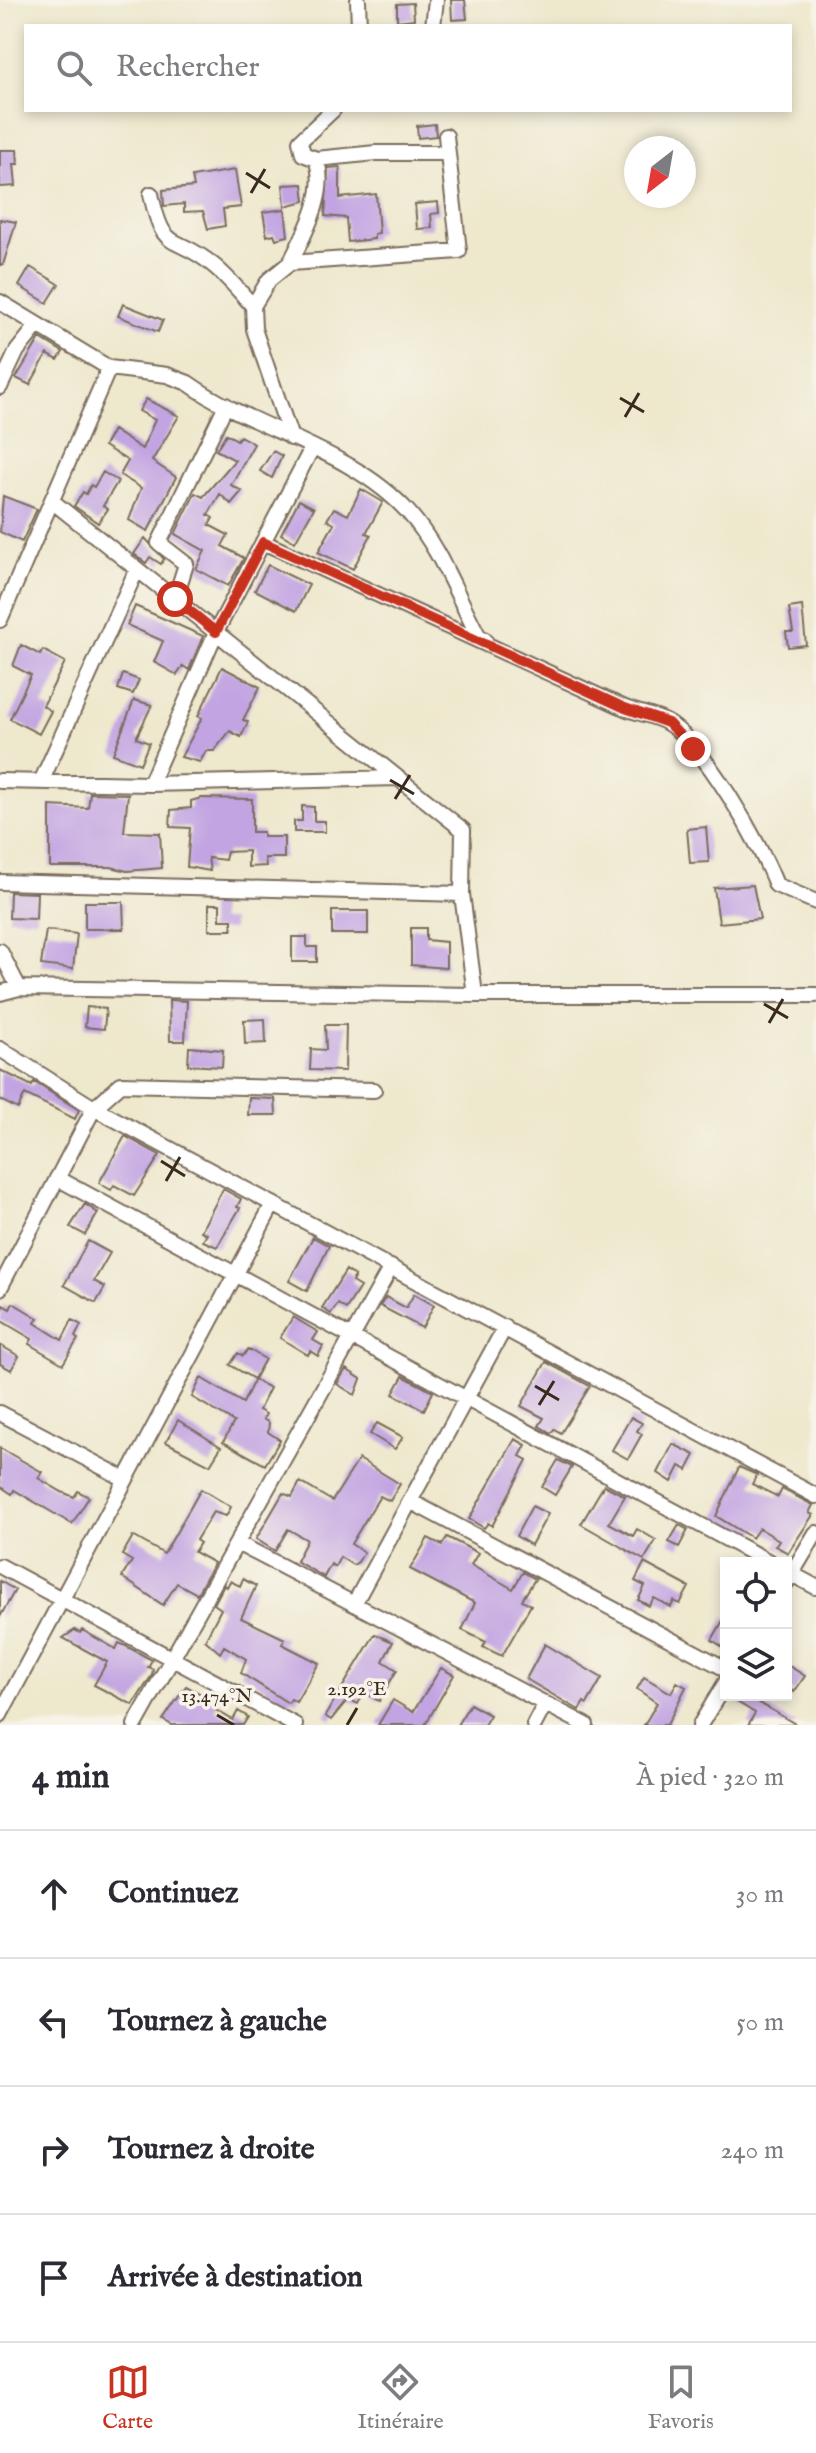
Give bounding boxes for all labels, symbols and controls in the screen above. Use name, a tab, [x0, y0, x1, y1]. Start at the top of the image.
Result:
search box	[24, 24, 792, 112]
icon: search	[52, 46, 96, 90]
text: Rechercher	[116, 49, 260, 87]
north arrow	[624, 136, 696, 208]
route start	[157, 581, 193, 617]
route end	[675, 731, 711, 767]
map controls	[720, 1557, 792, 1701]
button: locate	[720, 1557, 792, 1629]
button: layers	[720, 1629, 792, 1701]
text: 2.192°E	[327, 1677, 387, 1702]
text: 13.474°N	[181, 1684, 253, 1709]
text: 4 min	[32, 1756, 110, 1799]
text: À pied · 320 m	[637, 1761, 784, 1794]
icon: ahead	[32, 1872, 76, 1916]
text: Continuez	[108, 1875, 239, 1913]
text: 30 m	[736, 1878, 784, 1911]
icon: left	[32, 2000, 76, 2044]
text: Tournez à gauche	[108, 2003, 327, 2041]
text: 50 m	[736, 2006, 784, 2039]
icon: right	[32, 2128, 76, 2172]
text: Tournez à droite	[108, 2131, 315, 2169]
text: 240 m	[721, 2134, 784, 2167]
icon: arrive	[32, 2256, 76, 2300]
text: Arrivée à destination	[108, 2259, 363, 2297]
tab: Carte	[102, 2360, 153, 2436]
tab: Itinéraire	[357, 2360, 444, 2436]
tab: Favoris	[648, 2360, 714, 2436]

